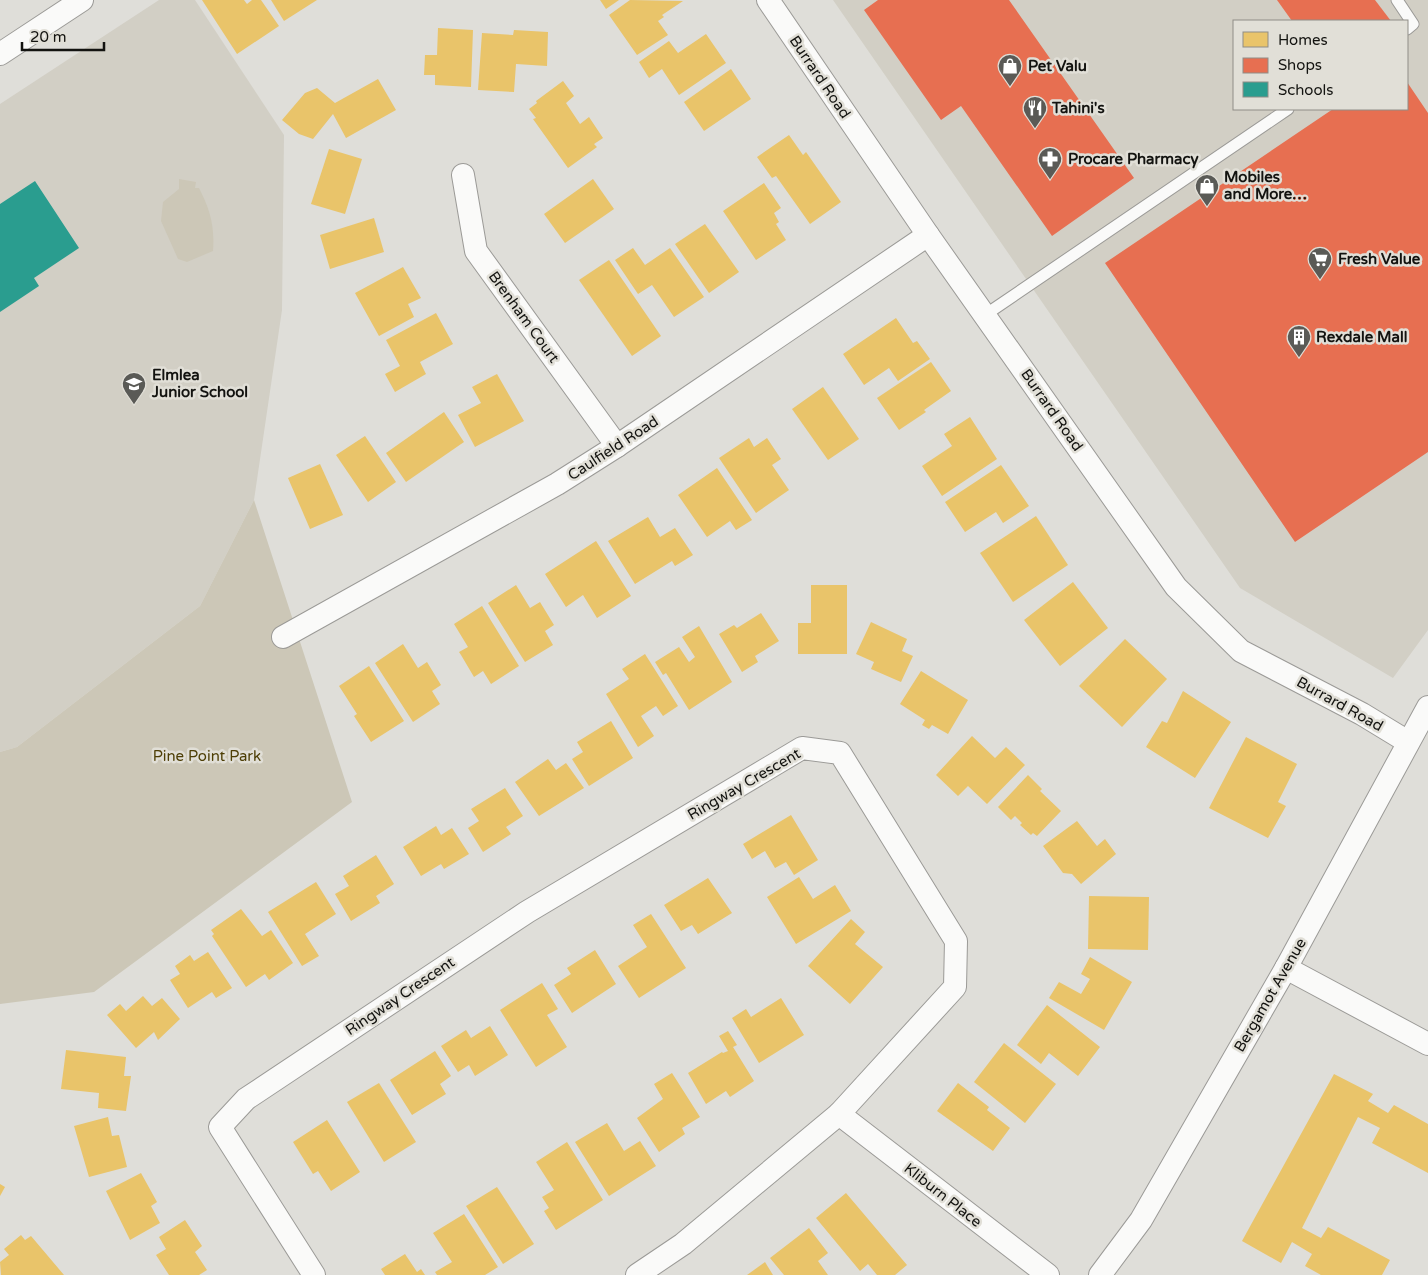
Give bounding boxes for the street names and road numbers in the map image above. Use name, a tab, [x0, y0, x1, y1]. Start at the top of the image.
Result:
street label: Burrard Road	[786, 32, 854, 122]
street label: Brenham Court	[485, 268, 563, 366]
street label: Burrard Road	[1017, 366, 1087, 454]
street label: Caulfield Road	[564, 412, 662, 484]
street label: Burrard Road	[1294, 673, 1386, 735]
street label: Ringway Crescent	[684, 744, 804, 824]
street label: Bergamot Avenue	[1230, 935, 1310, 1055]
street label: Ringway Crescent	[342, 953, 458, 1039]
street label: Kliburn Place	[901, 1159, 985, 1231]

